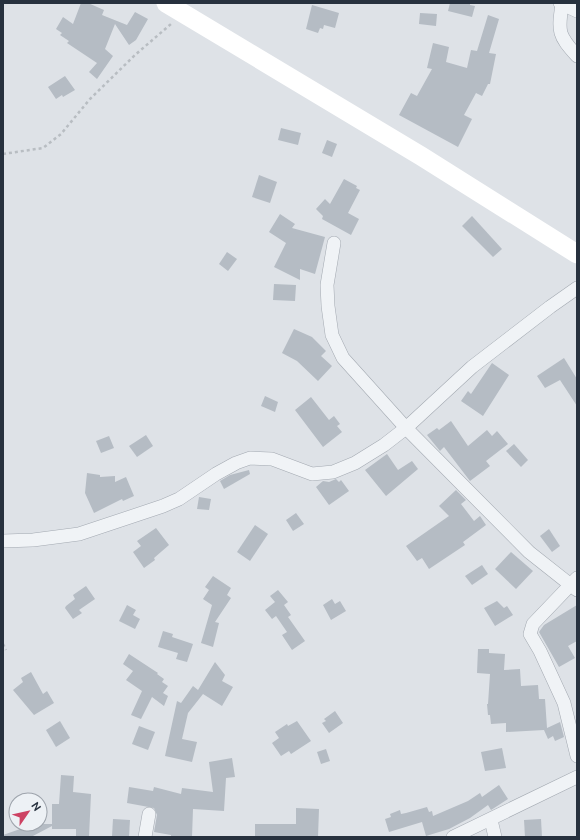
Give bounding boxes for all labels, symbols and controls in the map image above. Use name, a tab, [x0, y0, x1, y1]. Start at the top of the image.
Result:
north arrow	[8, 792, 48, 832]
text: N	[29, 800, 44, 813]

